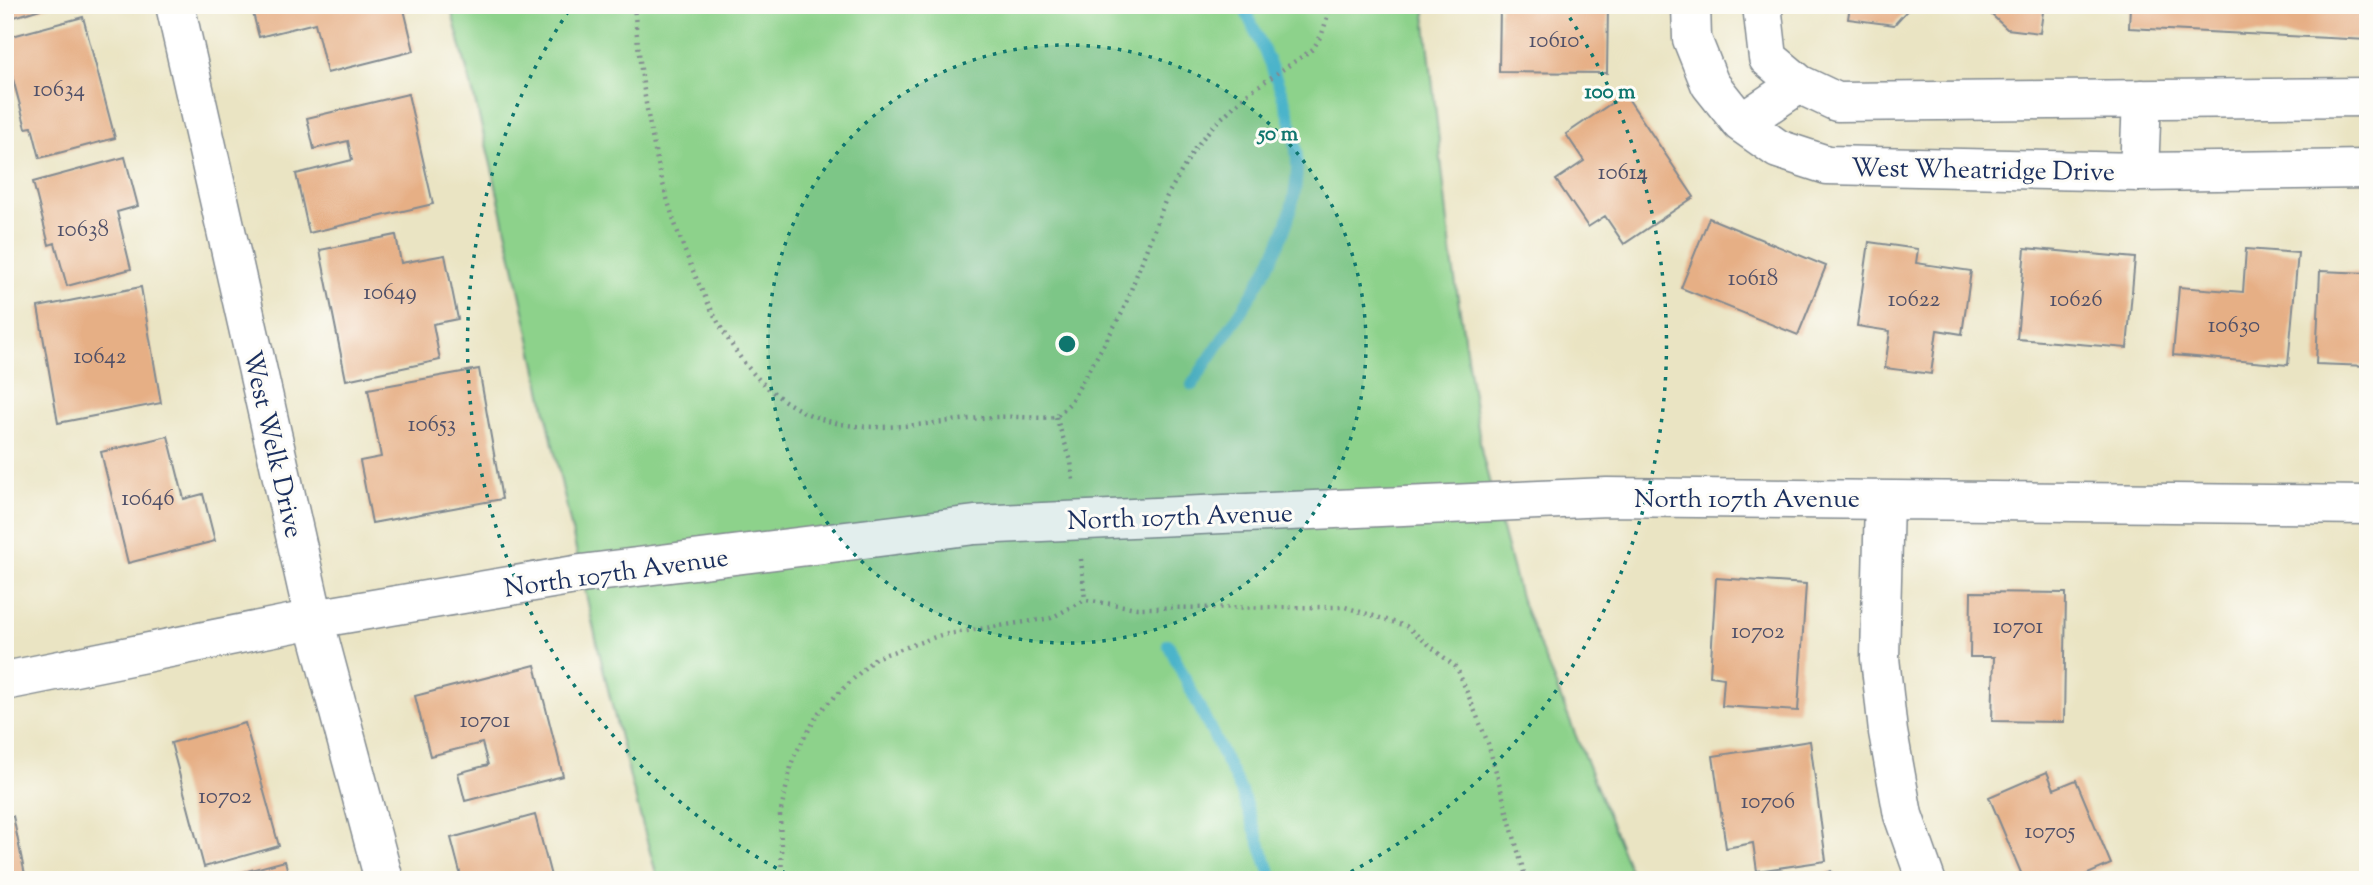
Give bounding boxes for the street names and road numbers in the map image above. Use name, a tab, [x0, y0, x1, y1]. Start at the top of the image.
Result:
street label: West Wheatridge Drive	[1851, 151, 2115, 192]
street label: West Welk Drive	[232, 347, 311, 542]
street label: North 107th Avenue	[1634, 482, 1860, 519]
street label: North 107th Avenue	[1067, 496, 1294, 541]
street label: North 107th Avenue	[502, 540, 731, 609]

